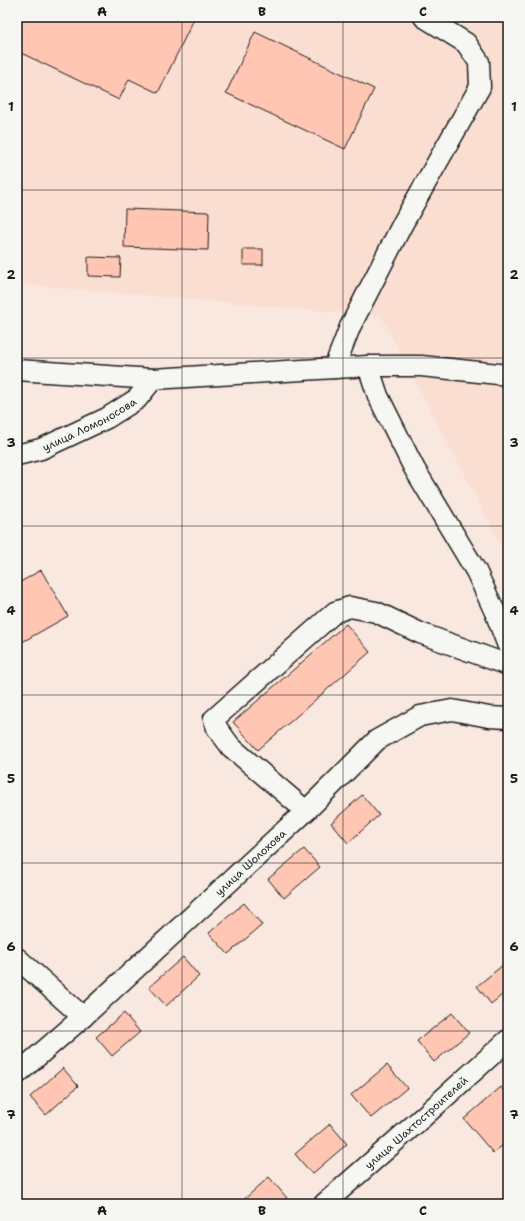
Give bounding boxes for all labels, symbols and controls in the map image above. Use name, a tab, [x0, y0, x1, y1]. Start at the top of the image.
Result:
text: A	[97, 3, 107, 20]
text: B	[258, 3, 266, 20]
text: C	[419, 3, 427, 20]
text: 1	[8, 98, 14, 115]
text: 1	[511, 98, 517, 115]
text: 2	[6, 266, 16, 283]
text: 2	[509, 266, 519, 283]
street label: улица Ломоносова	[40, 394, 139, 455]
text: 3	[6, 434, 16, 451]
text: 3	[509, 434, 519, 451]
text: 4	[6, 602, 16, 619]
text: 4	[509, 602, 519, 619]
text: 5	[7, 770, 15, 787]
text: 5	[510, 770, 518, 787]
street label: улица Шолохова	[212, 826, 290, 899]
text: 6	[6, 938, 16, 955]
text: 6	[509, 938, 519, 955]
street label: улица Шахтостроителей	[362, 1073, 471, 1173]
text: 7	[6, 1106, 16, 1123]
text: 7	[509, 1106, 519, 1123]
text: A	[97, 1202, 107, 1219]
text: B	[258, 1202, 266, 1219]
text: C	[419, 1202, 427, 1219]

